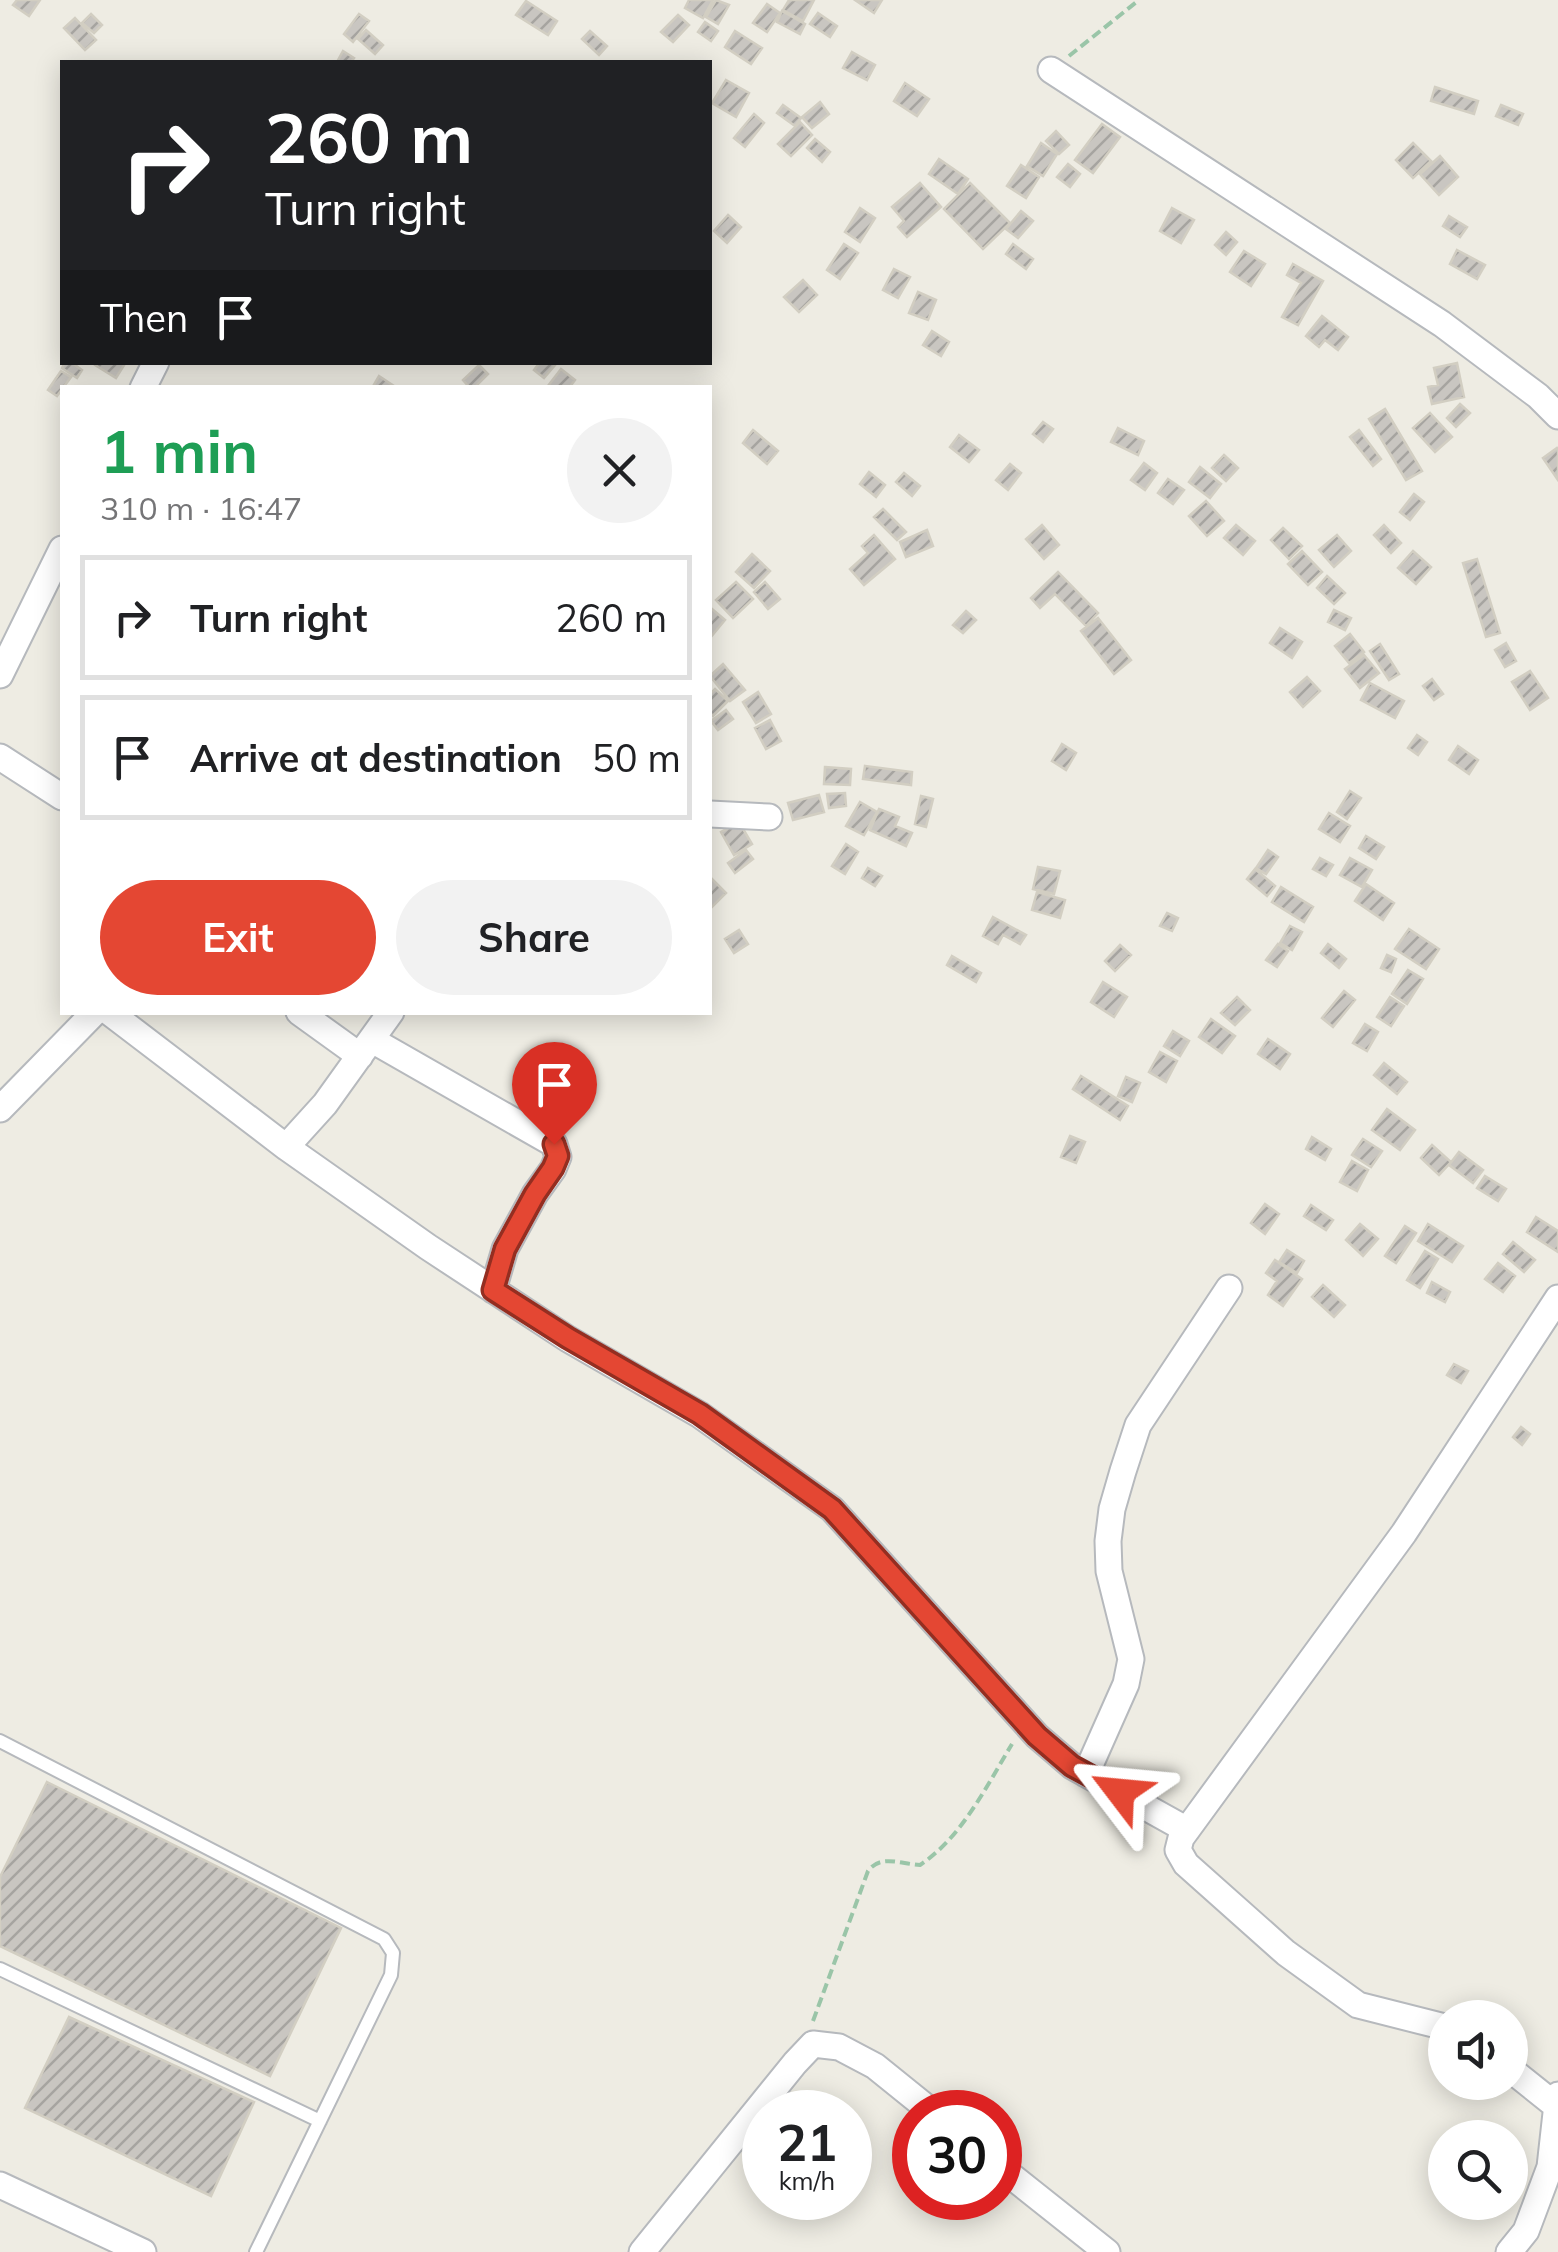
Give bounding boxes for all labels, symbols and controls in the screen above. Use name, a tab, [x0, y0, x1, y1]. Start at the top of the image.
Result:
text: 260 m	[265, 93, 473, 181]
icon: right	[100, 100, 230, 230]
text: Turn right	[265, 180, 466, 236]
icon: arrive	[208, 290, 263, 345]
text: Then	[100, 294, 188, 342]
text: 1 min	[100, 413, 258, 488]
button: close	[567, 418, 672, 523]
text: 310 m · 16:47	[100, 488, 302, 528]
icon: right	[105, 590, 160, 645]
text: Turn right	[190, 594, 367, 642]
text: 260 m	[555, 594, 667, 642]
icon: arrive	[105, 730, 160, 785]
text: Arrive at destination	[190, 734, 562, 782]
text: 50 m	[592, 734, 681, 782]
button: Exit	[100, 880, 376, 995]
button: Share	[396, 880, 672, 995]
pin	[512, 1042, 597, 1145]
icon: arrive	[527, 1057, 582, 1112]
position arrow	[1068, 1740, 1172, 1844]
map controls	[1428, 2000, 1528, 2220]
button: sound	[1428, 2000, 1528, 2100]
speed limit sign: 30	[892, 2090, 1022, 2220]
text: 21	[777, 2111, 837, 2174]
button: search	[1428, 2120, 1528, 2220]
text: km/h	[779, 2165, 835, 2196]

